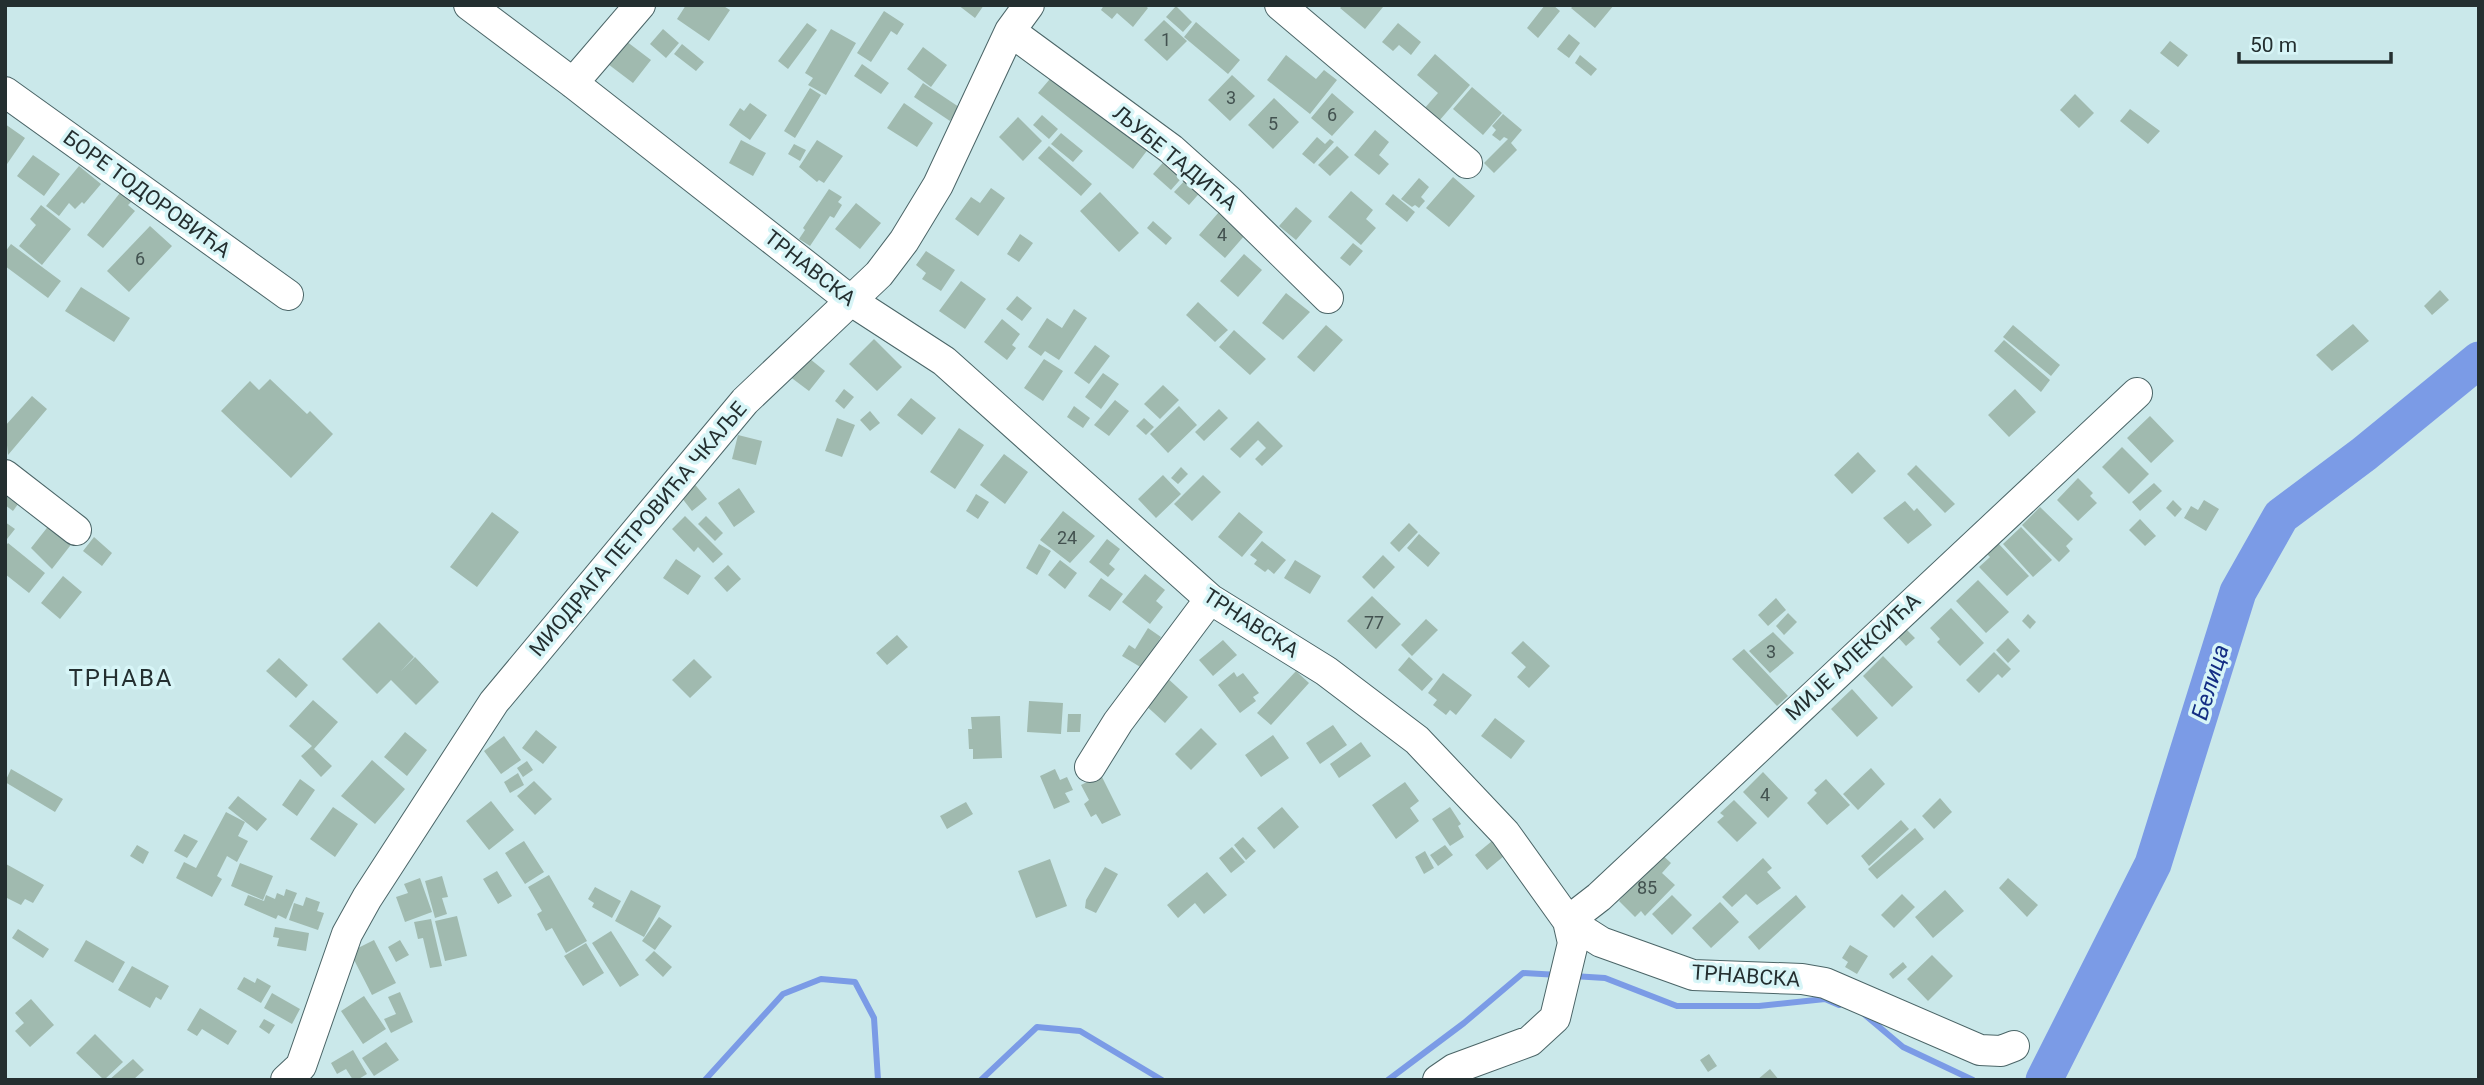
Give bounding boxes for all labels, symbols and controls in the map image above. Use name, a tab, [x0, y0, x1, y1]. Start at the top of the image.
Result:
scale bar	[2239, 21, 2391, 65]
house number: 1	[1161, 29, 1171, 50]
text: 50 m	[2250, 33, 2297, 57]
house number: 3	[1226, 87, 1236, 108]
street label: ЉУБЕ ТАДИЋА	[1108, 101, 1242, 215]
house number: 6	[1327, 104, 1337, 125]
house number: 5	[1268, 113, 1278, 134]
street label: БОРЕ ТОДОРОВИЋА	[59, 125, 235, 263]
house number: 4	[1217, 224, 1227, 245]
street label: ТРНАВСКА	[760, 225, 860, 311]
house number: 6	[135, 248, 145, 269]
street label: МИОДРАГА ПЕТРОВИЋА ЧКАЉЕ	[524, 397, 752, 661]
house number: 24	[1057, 527, 1077, 548]
street label: ТРНАВСКА	[1199, 583, 1303, 663]
street label: МИЈЕ АЛЕКСИЋА	[1781, 588, 1925, 725]
house number: 77	[1364, 612, 1384, 633]
house number: 3	[1766, 641, 1776, 662]
water label: Белица	[2186, 641, 2235, 723]
district label: ТРНАВА	[68, 664, 174, 692]
house number: 4	[1760, 784, 1770, 805]
house number: 85	[1637, 877, 1657, 898]
street label: ТРНАВСКА	[1691, 960, 1801, 992]

